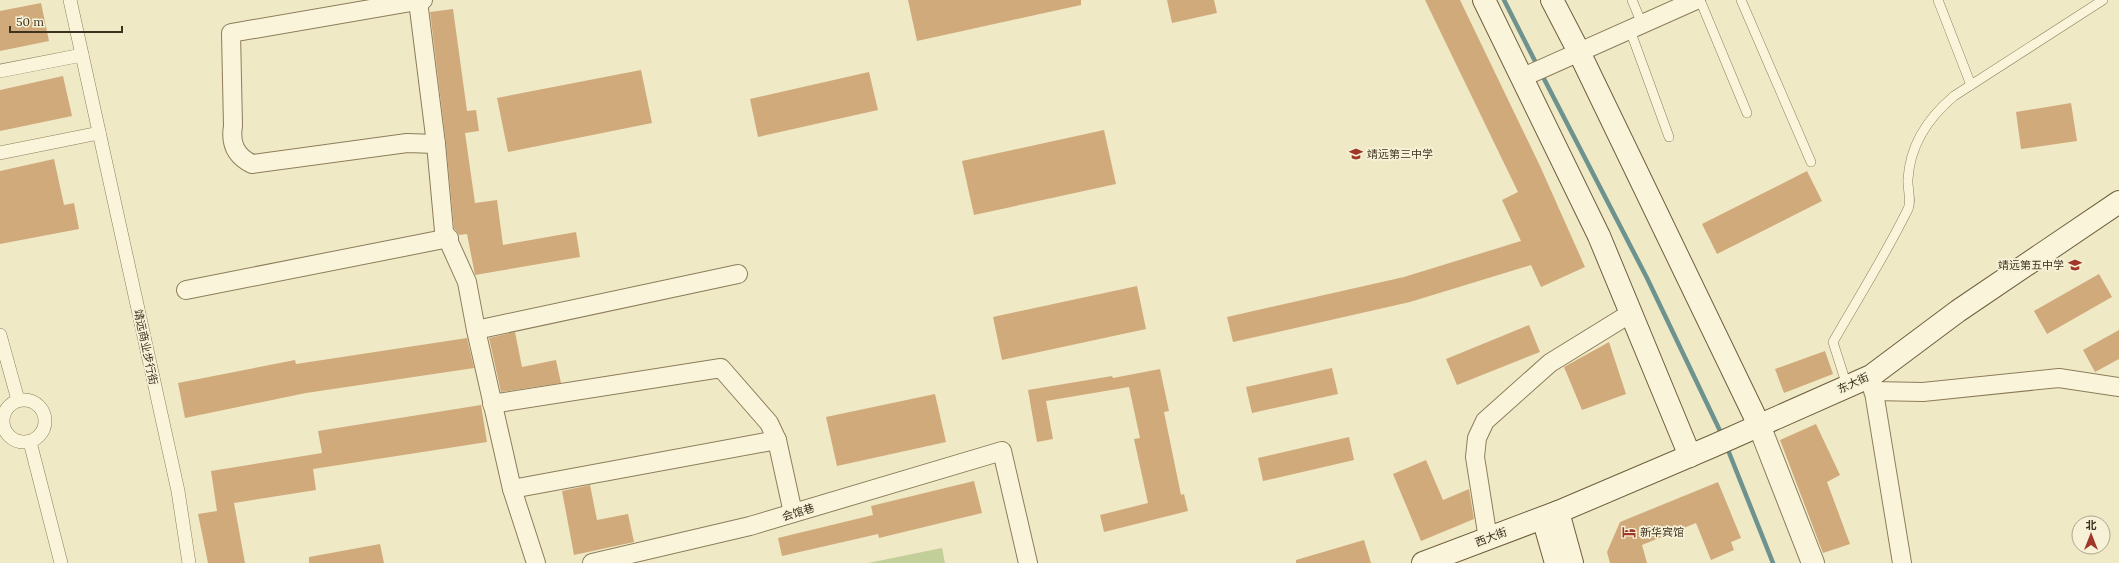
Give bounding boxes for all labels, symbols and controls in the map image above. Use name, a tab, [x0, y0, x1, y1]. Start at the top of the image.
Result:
scale bar	[10, 8, 122, 34]
text: 50 m	[16, 14, 44, 29]
school or university icon: 靖远第三中学	[1348, 146, 1364, 162]
place label: 靖远第三中学	[1367, 147, 1433, 161]
school or university icon: 靖远第五中学	[2067, 257, 2083, 273]
place label: 靖远第五中学	[1998, 258, 2064, 272]
street label: 靖远商业步行街	[131, 308, 161, 386]
street label: 东大街	[1835, 370, 1871, 396]
street label: 会馆巷	[780, 500, 816, 524]
north arrow	[2071, 515, 2111, 555]
text: 北	[2086, 518, 2097, 532]
hotel icon: 新华宾馆	[1621, 524, 1637, 540]
street label: 西大街	[1473, 525, 1509, 549]
place label: 新华宾馆	[1640, 525, 1684, 539]

